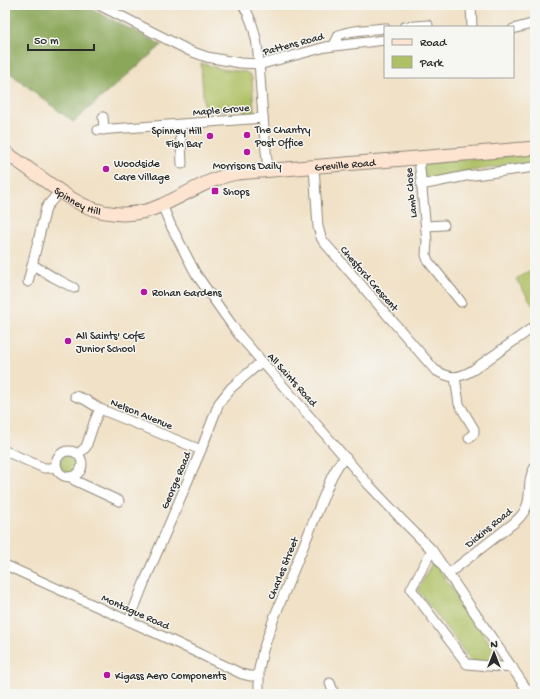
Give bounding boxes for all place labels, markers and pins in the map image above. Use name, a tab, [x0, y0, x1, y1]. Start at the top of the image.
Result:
place label: The Chantry Post Office	[254, 125, 311, 150]
place label: Spinney Hill Fish Bar	[151, 126, 203, 151]
marker: The Chantry Post Office	[242, 130, 252, 140]
marker: Spinney Hill Fish Bar	[205, 131, 215, 141]
marker: Morrisons Daily	[242, 147, 252, 157]
place label: Woodside Care Village	[114, 159, 170, 184]
place label: Morrisons Daily	[213, 161, 282, 173]
marker: Woodside Care Village	[101, 164, 111, 174]
marker: Shops	[210, 186, 220, 196]
place label: Shops	[223, 187, 250, 199]
marker: Rohan Gardens	[139, 287, 149, 297]
place label: Rohan Gardens	[152, 288, 223, 300]
place label: All Saints' CofE Junior School	[76, 330, 146, 356]
marker: All Saints' CofE Junior School	[63, 336, 73, 346]
marker: Kigass Aero Components	[102, 670, 112, 680]
place label: Kigass Aero Components	[115, 671, 227, 683]

